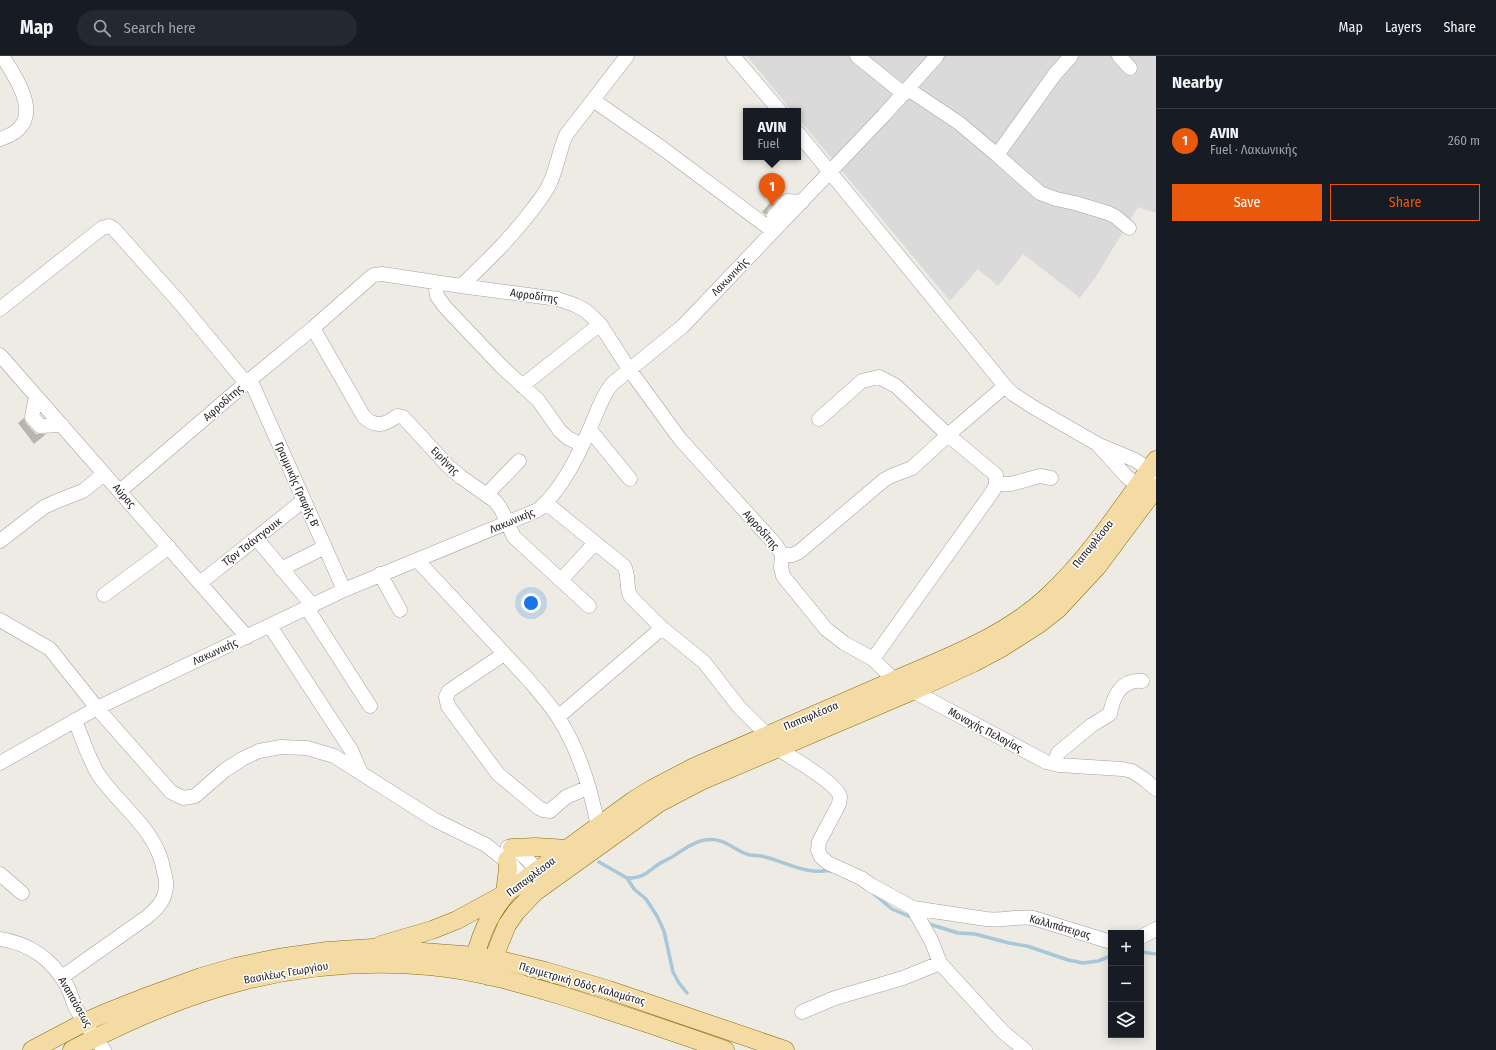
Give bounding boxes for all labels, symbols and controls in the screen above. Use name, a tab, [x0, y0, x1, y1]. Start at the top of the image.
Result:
search box	[77, 10, 357, 46]
text: Map	[20, 16, 53, 39]
icon: search	[91, 17, 113, 39]
text: Search here	[123, 19, 196, 37]
text: Map	[1339, 19, 1363, 36]
text: Layers	[1385, 19, 1421, 36]
text: Share	[1443, 19, 1476, 36]
text: Nearby	[1172, 72, 1223, 93]
popup	[743, 108, 801, 160]
text: AVIN	[758, 118, 786, 136]
text: AVIN	[1210, 124, 1239, 142]
text: 1	[1182, 133, 1188, 148]
text: 260 m	[1448, 133, 1480, 148]
text: Fuel	[758, 136, 779, 151]
text: Fuel · Λακωνικής	[1210, 142, 1297, 157]
pin: 1	[759, 173, 785, 206]
button: Save	[1172, 184, 1322, 221]
button: Share	[1330, 184, 1480, 221]
street label: Λακωνικής	[709, 255, 751, 299]
street label: Αφροδίτης	[509, 286, 559, 306]
street label: Αφροδίτης	[201, 382, 246, 424]
street label: Γραμμικής Γραφής Β΄	[272, 440, 322, 530]
street label: Ειρήνης	[428, 444, 462, 478]
street label: Αύρας	[110, 481, 138, 511]
street label: Λακωνικής	[487, 506, 537, 536]
street label: Αφροδίτης	[740, 508, 782, 553]
street label: Τζον Τσάντγουικ	[220, 514, 285, 569]
street label: Παπαφλέσσα	[1070, 517, 1116, 571]
your location	[521, 593, 541, 613]
street label: Λακωνικής	[191, 636, 240, 668]
street label: Παπαφλέσσα	[782, 699, 840, 733]
street label: Μοναχής Πελαγίας	[946, 705, 1025, 755]
street label: Παπαφλέσσα	[504, 854, 558, 900]
street label: Καλλιπάτειρας	[1028, 912, 1093, 942]
map controls	[1108, 930, 1144, 1038]
button: +	[1108, 930, 1144, 966]
street label: Βασιλέως Γεωργίου	[243, 959, 329, 987]
street label: Περιμετρική Οδός Καλαμάτας	[517, 960, 647, 1008]
button: −	[1108, 966, 1144, 1002]
street label: Αναπαύσεως	[55, 974, 95, 1030]
button: layers	[1108, 1002, 1144, 1038]

